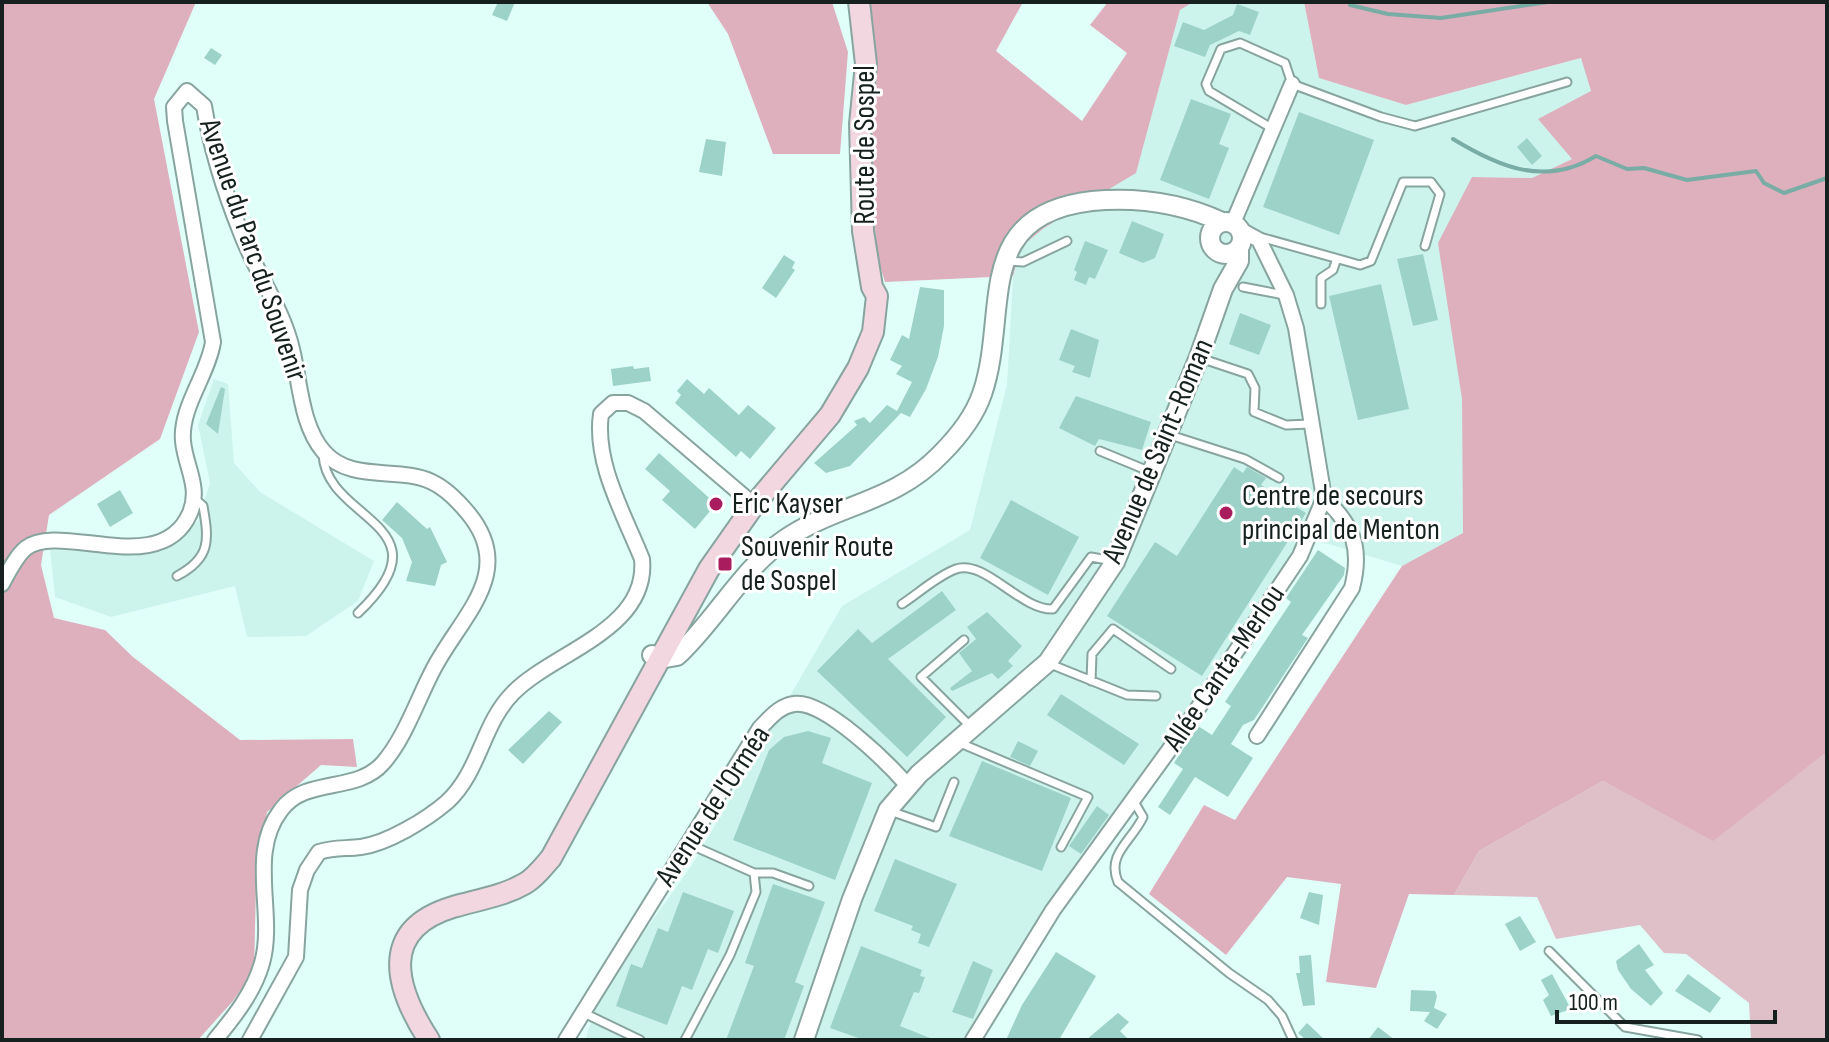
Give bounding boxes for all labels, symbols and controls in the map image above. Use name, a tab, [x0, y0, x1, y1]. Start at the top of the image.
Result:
street label: Route de Sospel	[847, 65, 883, 225]
street label: Avenue du Parc du Souvenir	[191, 113, 315, 386]
street label: Avenue de Saint-Roman	[1094, 333, 1222, 570]
place label: Centre de secours principal de Menton	[1242, 478, 1440, 548]
place label: Eric Kayser	[732, 486, 843, 522]
marker: Eric Kayser	[707, 495, 725, 513]
marker: Centre de secours principal de Menton	[1217, 504, 1235, 522]
place label: Souvenir Route de Sospel	[741, 529, 894, 599]
marker: Souvenir Route de Sospel	[716, 555, 734, 573]
street label: Allée Canta-Merlou	[1155, 578, 1293, 759]
street label: Avenue de l'Orméa	[647, 719, 778, 894]
scale bar	[1557, 974, 1775, 1024]
text: 100 m	[1569, 988, 1618, 1017]

